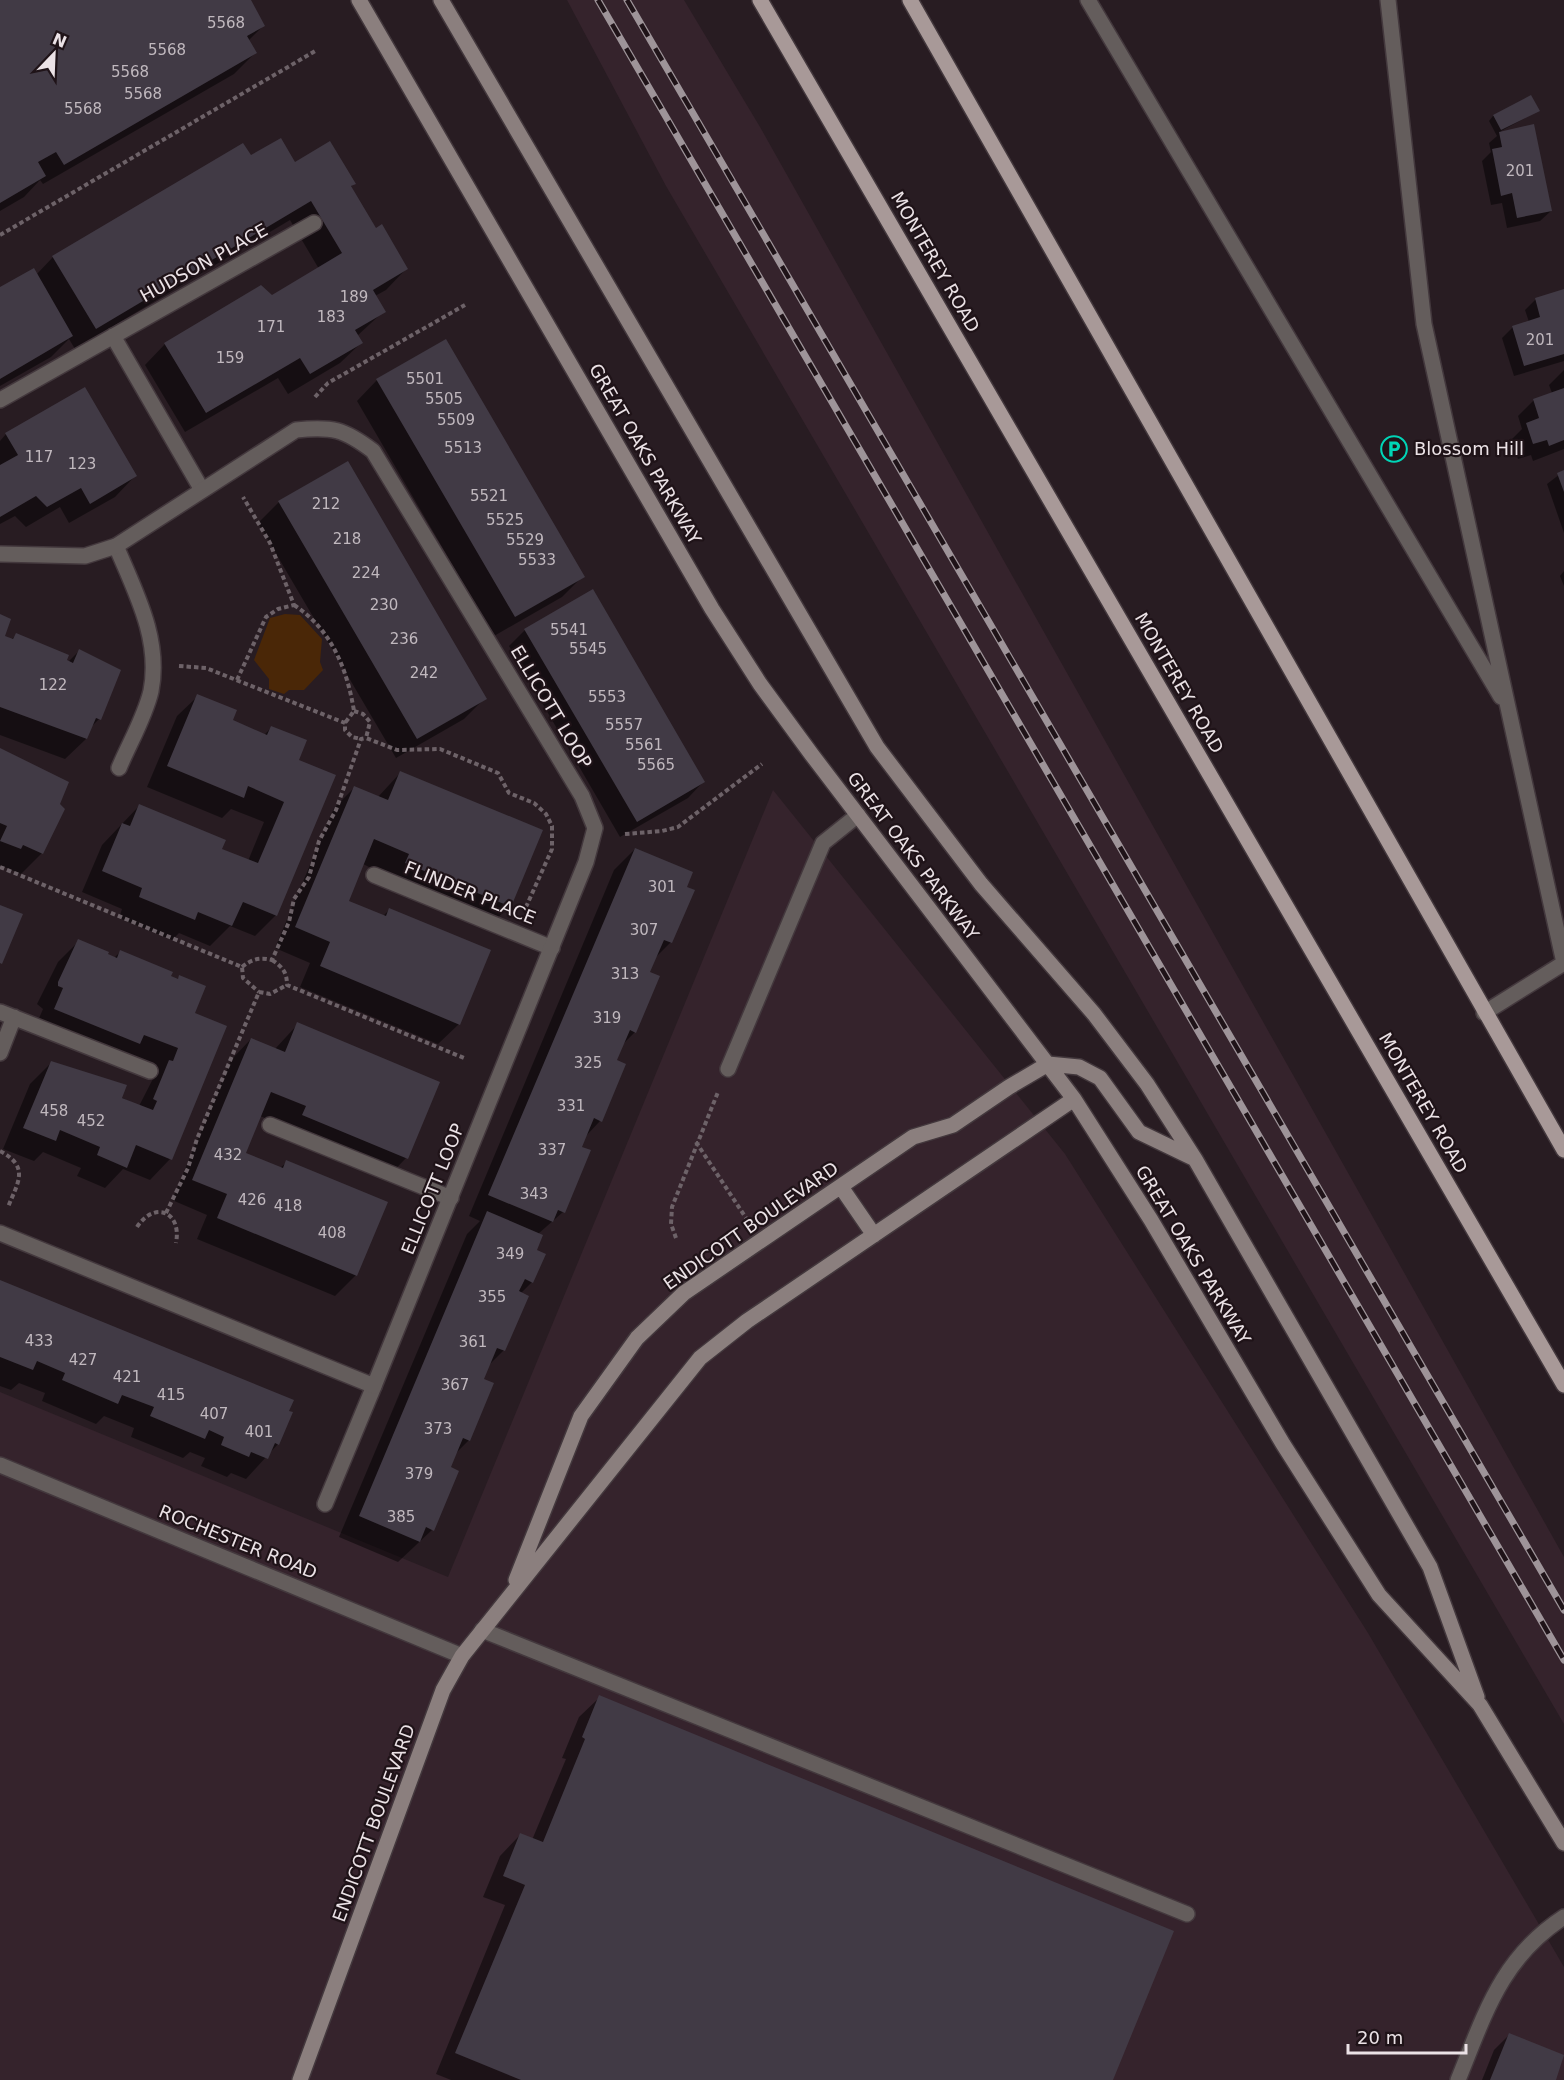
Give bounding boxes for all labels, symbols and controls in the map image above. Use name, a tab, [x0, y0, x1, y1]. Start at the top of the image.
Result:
house number: 5568	[207, 14, 245, 32]
north arrow	[24, 24, 84, 84]
text: N	[50, 29, 70, 52]
house number: 5568	[148, 41, 186, 59]
house number: 5568	[111, 63, 149, 81]
house number: 5568	[124, 85, 162, 103]
house number: 5568	[64, 100, 102, 118]
house number: 201	[1506, 162, 1534, 180]
street label: MONTEREY ROAD	[887, 188, 984, 336]
street label: HUDSON PLACE	[136, 219, 271, 306]
house number: 189	[340, 288, 368, 306]
house number: 183	[317, 308, 345, 326]
house number: 171	[257, 318, 285, 336]
house number: 201	[1526, 331, 1554, 349]
house number: 159	[216, 349, 244, 367]
street label: GREAT OAKS PARKWAY	[585, 360, 706, 549]
house number: 5501	[406, 370, 444, 388]
house number: 5505	[425, 390, 463, 408]
house number: 5509	[437, 411, 475, 429]
parking icon: Blossom Hill	[1379, 434, 1409, 464]
place label: Blossom Hill	[1414, 438, 1524, 459]
house number: 5513	[444, 439, 482, 457]
house number: 117	[25, 448, 53, 466]
house number: 123	[68, 455, 96, 473]
house number: 5521	[470, 487, 508, 505]
house number: 212	[312, 495, 340, 513]
house number: 5525	[486, 511, 524, 529]
house number: 218	[333, 530, 361, 548]
house number: 5529	[506, 531, 544, 549]
house number: 5533	[518, 551, 556, 569]
house number: 224	[352, 564, 380, 582]
house number: 230	[370, 596, 398, 614]
street label: MONTEREY ROAD	[1131, 609, 1228, 757]
house number: 5541	[550, 621, 588, 639]
house number: 236	[390, 630, 418, 648]
house number: 5545	[569, 640, 607, 658]
street label: ELLICOTT LOOP	[507, 642, 596, 772]
house number: 242	[410, 664, 438, 682]
house number: 122	[39, 676, 67, 694]
house number: 5553	[588, 688, 626, 706]
house number: 5557	[605, 716, 643, 734]
house number: 5561	[625, 736, 663, 754]
house number: 5565	[637, 756, 675, 774]
street label: GREAT OAKS PARKWAY	[843, 768, 984, 945]
street label: FLINDER PLACE	[401, 857, 539, 928]
house number: 301	[648, 878, 676, 896]
house number: 307	[630, 921, 658, 939]
house number: 313	[611, 965, 639, 983]
house number: 319	[593, 1009, 621, 1027]
street label: MONTEREY ROAD	[1375, 1029, 1472, 1177]
house number: 325	[574, 1054, 602, 1072]
house number: 331	[557, 1097, 585, 1115]
house number: 458	[40, 1102, 68, 1120]
house number: 452	[77, 1112, 105, 1130]
street label: ELLICOTT LOOP	[397, 1120, 468, 1257]
house number: 337	[538, 1141, 566, 1159]
house number: 432	[214, 1146, 242, 1164]
street label: ENDICOTT BOULEVARD	[659, 1157, 842, 1294]
street label: GREAT OAKS PARKWAY	[1132, 1161, 1256, 1349]
house number: 343	[520, 1185, 548, 1203]
house number: 426	[238, 1191, 266, 1209]
house number: 418	[274, 1197, 302, 1215]
house number: 408	[318, 1224, 346, 1242]
house number: 349	[496, 1245, 524, 1263]
house number: 355	[478, 1288, 506, 1306]
house number: 433	[25, 1332, 53, 1350]
house number: 361	[459, 1333, 487, 1351]
house number: 427	[69, 1351, 97, 1369]
house number: 421	[113, 1368, 141, 1386]
house number: 367	[441, 1376, 469, 1394]
house number: 415	[157, 1386, 185, 1404]
house number: 407	[200, 1405, 228, 1423]
house number: 373	[424, 1420, 452, 1438]
house number: 401	[245, 1423, 273, 1441]
house number: 379	[405, 1465, 433, 1483]
street label: ROCHESTER ROAD	[156, 1500, 320, 1583]
house number: 385	[387, 1508, 415, 1526]
street label: ENDICOTT BOULEVARD	[328, 1721, 419, 1925]
scale bar	[1348, 2017, 1466, 2055]
text: 20 m	[1357, 2027, 1403, 2048]

